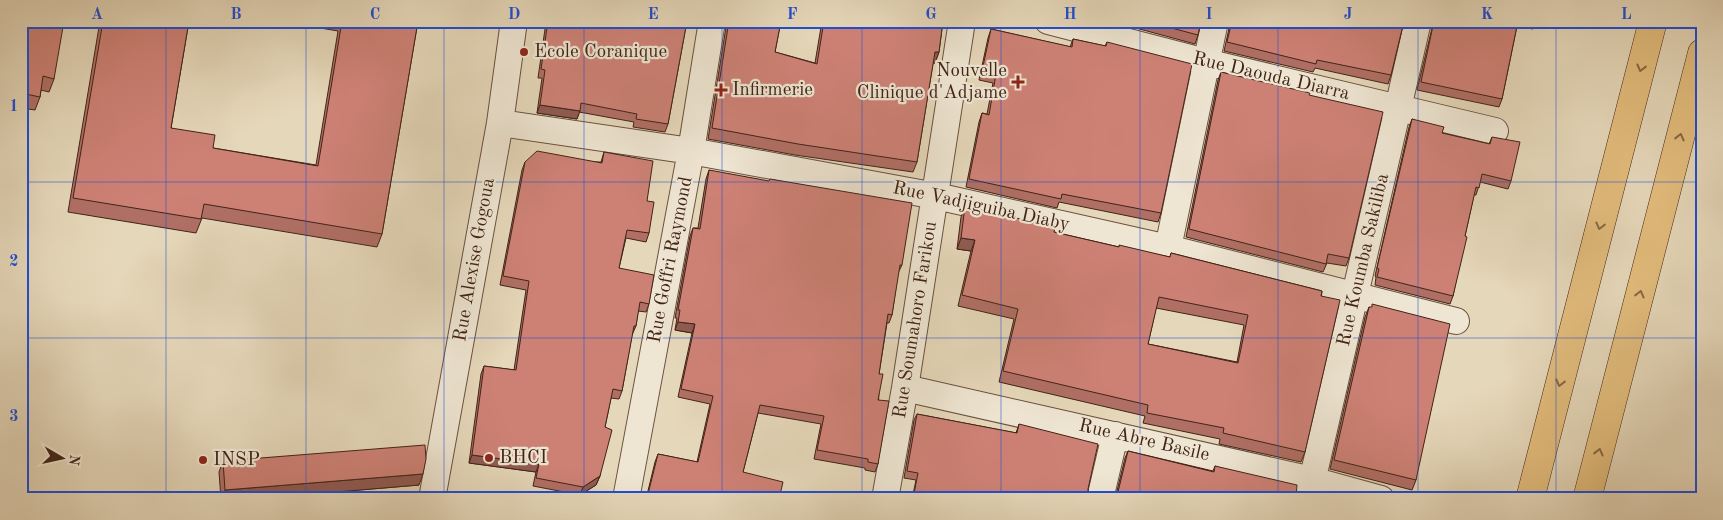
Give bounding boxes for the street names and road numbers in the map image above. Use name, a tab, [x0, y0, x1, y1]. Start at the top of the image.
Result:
street label: Rue Daouda Diarra	[1191, 50, 1352, 104]
street label: Rue Koumba Sakiliba	[1335, 171, 1393, 348]
street label: Rue Goffri Raymond	[646, 175, 696, 345]
street label: Rue Alexise Gogoua	[451, 176, 499, 343]
street label: Rue Vadjiguiba Diaby	[891, 179, 1071, 235]
street label: Rue Soumahoro Farikou	[891, 220, 941, 420]
street label: Rue Abre Basile	[1077, 417, 1211, 465]

